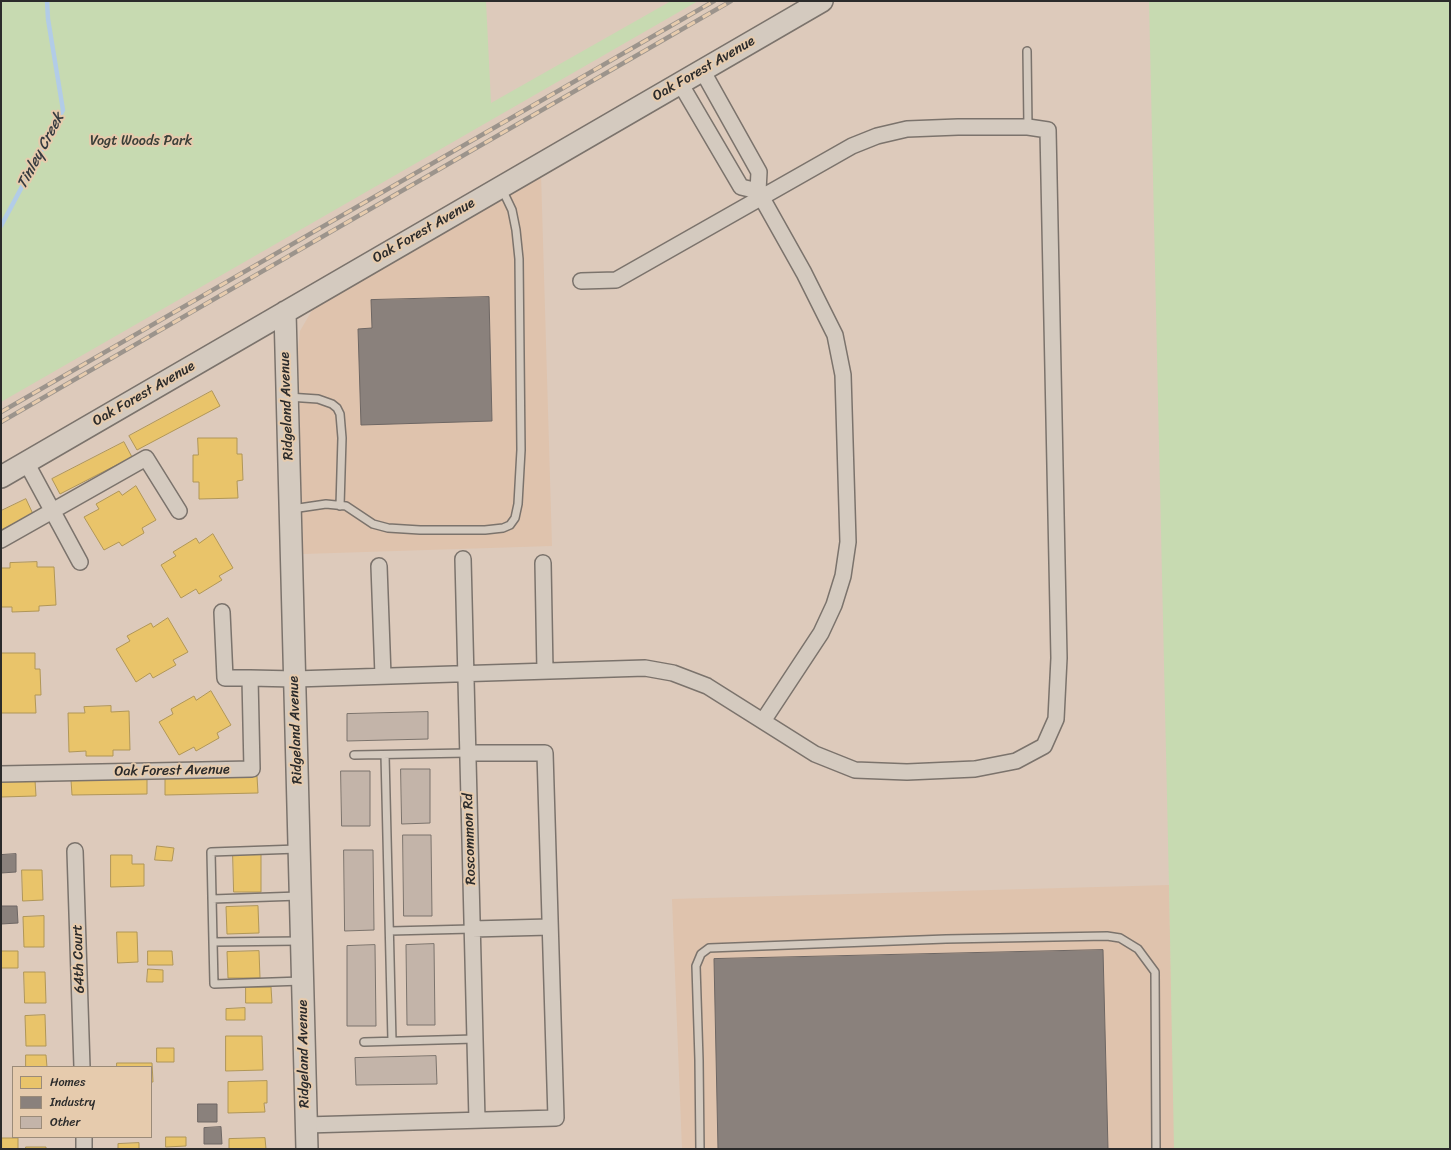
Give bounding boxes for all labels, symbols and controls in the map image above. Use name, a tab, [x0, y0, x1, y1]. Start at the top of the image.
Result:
street label: Oak Forest Avenue	[650, 33, 758, 105]
water label: Tinley Creek	[14, 110, 68, 192]
park label: Vogt Woods Park	[90, 133, 192, 149]
street label: Oak Forest Avenue	[370, 195, 478, 267]
street label: Ridgeland Avenue	[277, 352, 297, 460]
street label: Oak Forest Avenue	[90, 358, 198, 430]
street label: Ridgeland Avenue	[286, 676, 306, 784]
street label: Oak Forest Avenue	[114, 762, 230, 780]
street label: Roscommon Rd	[460, 793, 480, 885]
street label: 64th Court	[69, 924, 89, 994]
street label: Ridgeland Avenue	[295, 1000, 313, 1108]
legend	[12, 1066, 152, 1138]
text: Homes	[50, 1071, 86, 1093]
text: Industry	[50, 1091, 95, 1113]
text: Other	[50, 1111, 80, 1133]

